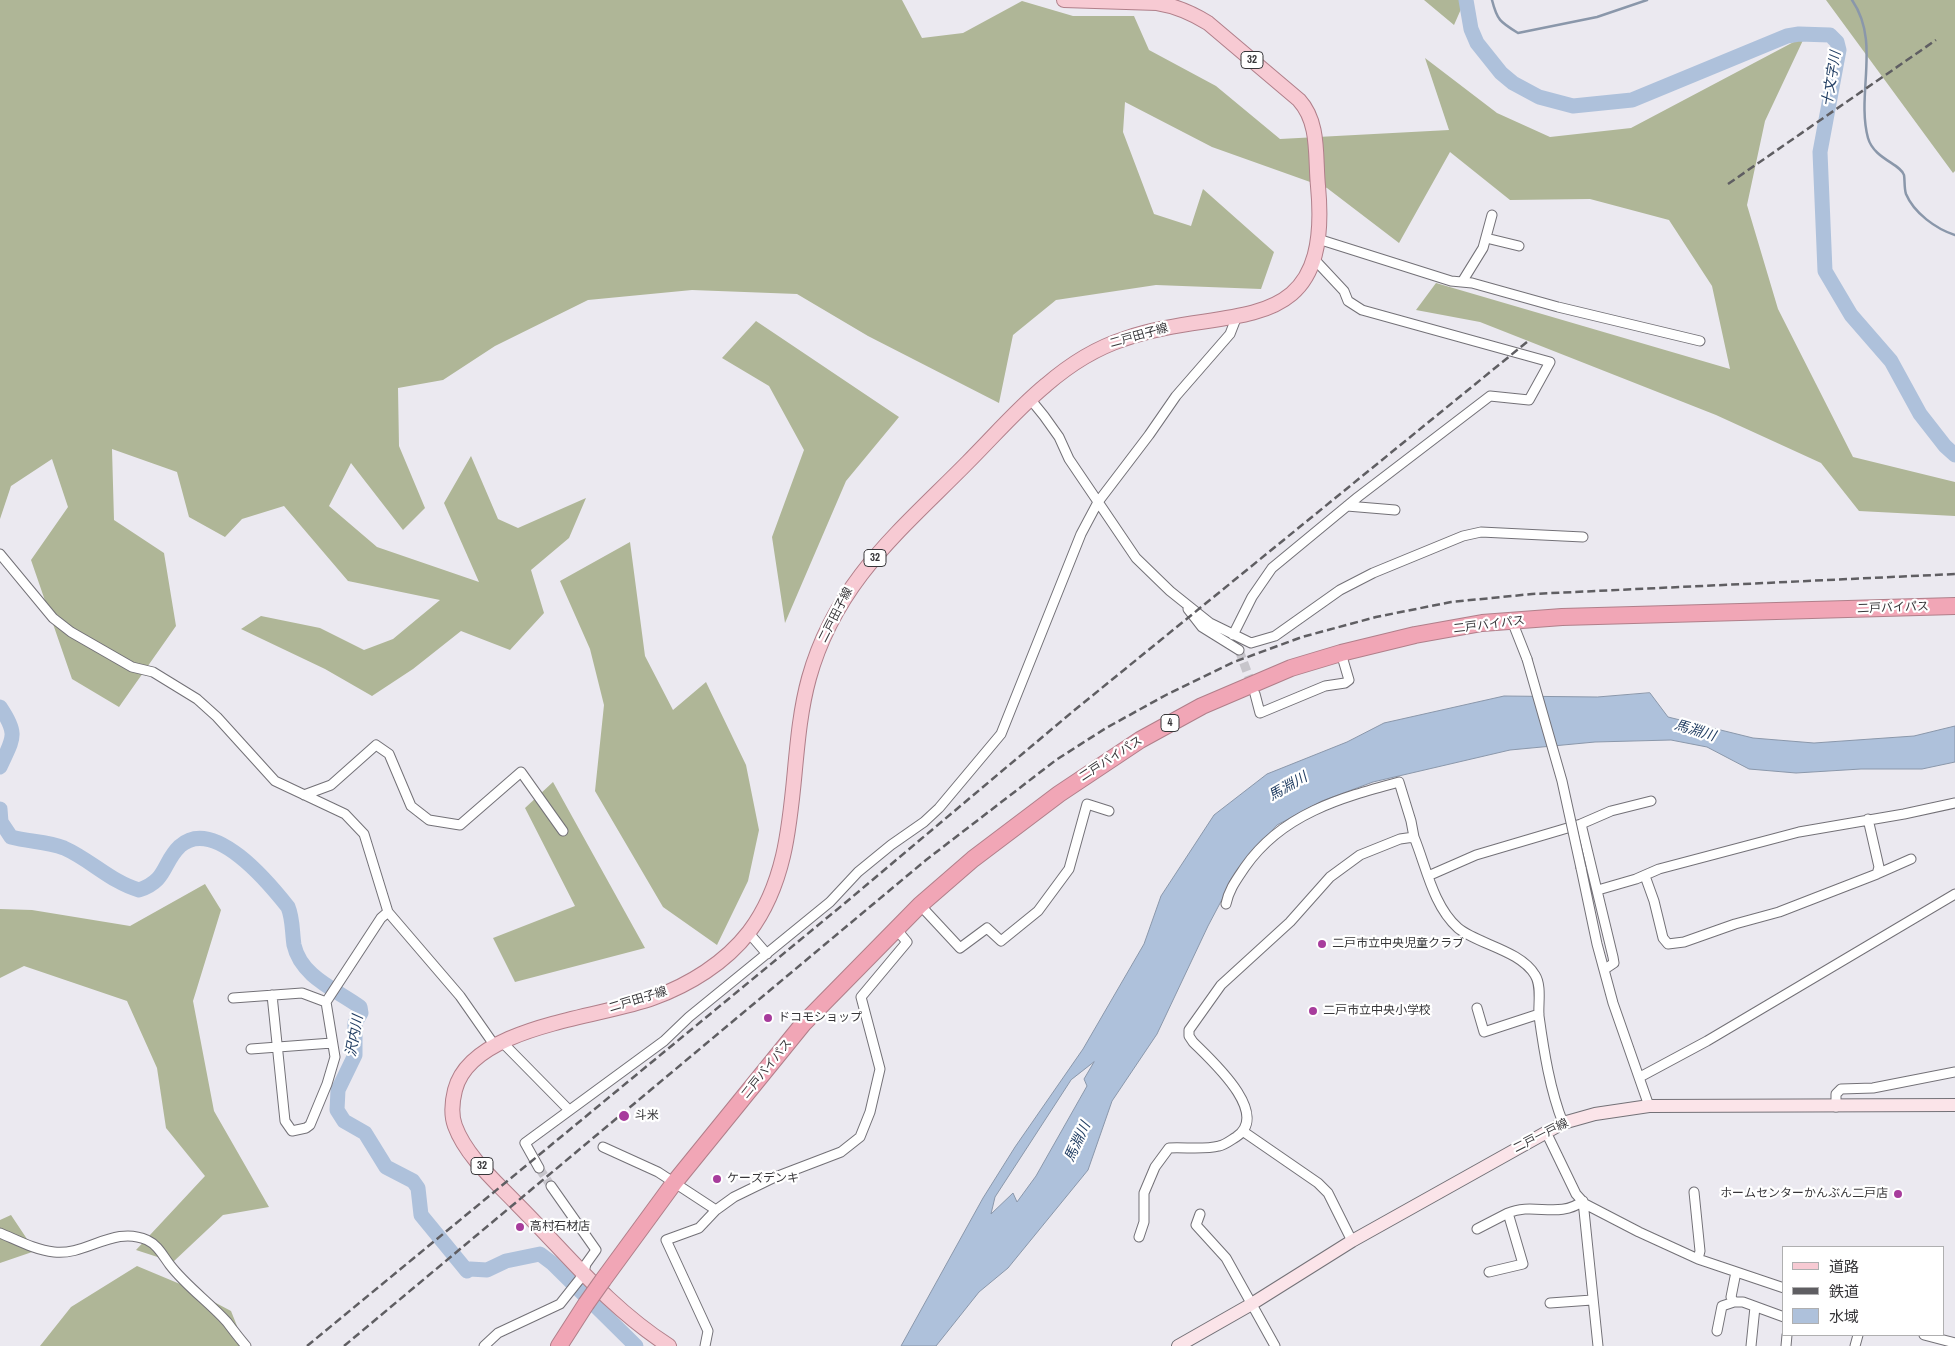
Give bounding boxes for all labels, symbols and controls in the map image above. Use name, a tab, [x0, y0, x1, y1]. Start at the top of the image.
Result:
water label: 十文字川	[1819, 50, 1845, 108]
road number: 32	[1241, 52, 1263, 68]
street label: 二戸田子線	[1108, 321, 1170, 351]
road number: 32	[864, 550, 886, 566]
street label: 二戸田子線	[816, 585, 856, 645]
street label: 二戸バイパス	[1857, 600, 1929, 616]
street label: 二戸バイパス	[1452, 613, 1526, 637]
road number: 4	[1161, 714, 1179, 731]
water label: 馬淵川	[1672, 717, 1718, 745]
street label: 二戸バイパス	[1077, 733, 1145, 785]
water label: 馬淵川	[1266, 769, 1310, 805]
place label: 二戸市立中央児童クラブ	[1332, 937, 1464, 951]
marker: 二戸市立中央児童クラブ	[1316, 938, 1328, 950]
street label: 二戸田子線	[607, 984, 669, 1016]
place label: 二戸市立中央小学校	[1323, 1004, 1431, 1018]
marker: 二戸市立中央小学校	[1307, 1005, 1319, 1017]
place label: ドコモショップ	[778, 1011, 862, 1025]
marker: ドコモショップ	[762, 1012, 774, 1024]
water label: 沢内川	[343, 1014, 367, 1058]
street label: 二戸バイパス	[739, 1036, 795, 1102]
marker: 斗米	[617, 1109, 631, 1123]
place label: 斗米	[635, 1109, 659, 1123]
street label: 二戸一戸線	[1511, 1116, 1571, 1156]
water label: 馬淵川	[1062, 1119, 1094, 1165]
road number: 32	[471, 1158, 493, 1174]
place label: ケーズデンキ	[727, 1172, 799, 1186]
marker: ケーズデンキ	[711, 1173, 723, 1185]
place label: ホームセンターかんぶん二戸店	[1720, 1187, 1888, 1201]
marker: ホームセンターかんぶん二戸店	[1892, 1188, 1904, 1200]
place label: 高村石材店	[530, 1220, 590, 1234]
marker: 高村石材店	[514, 1221, 526, 1233]
legend	[1782, 1246, 1945, 1336]
text: 道路	[1829, 1256, 1859, 1277]
text: 鉄道	[1829, 1281, 1859, 1302]
text: 水域	[1829, 1306, 1859, 1327]

